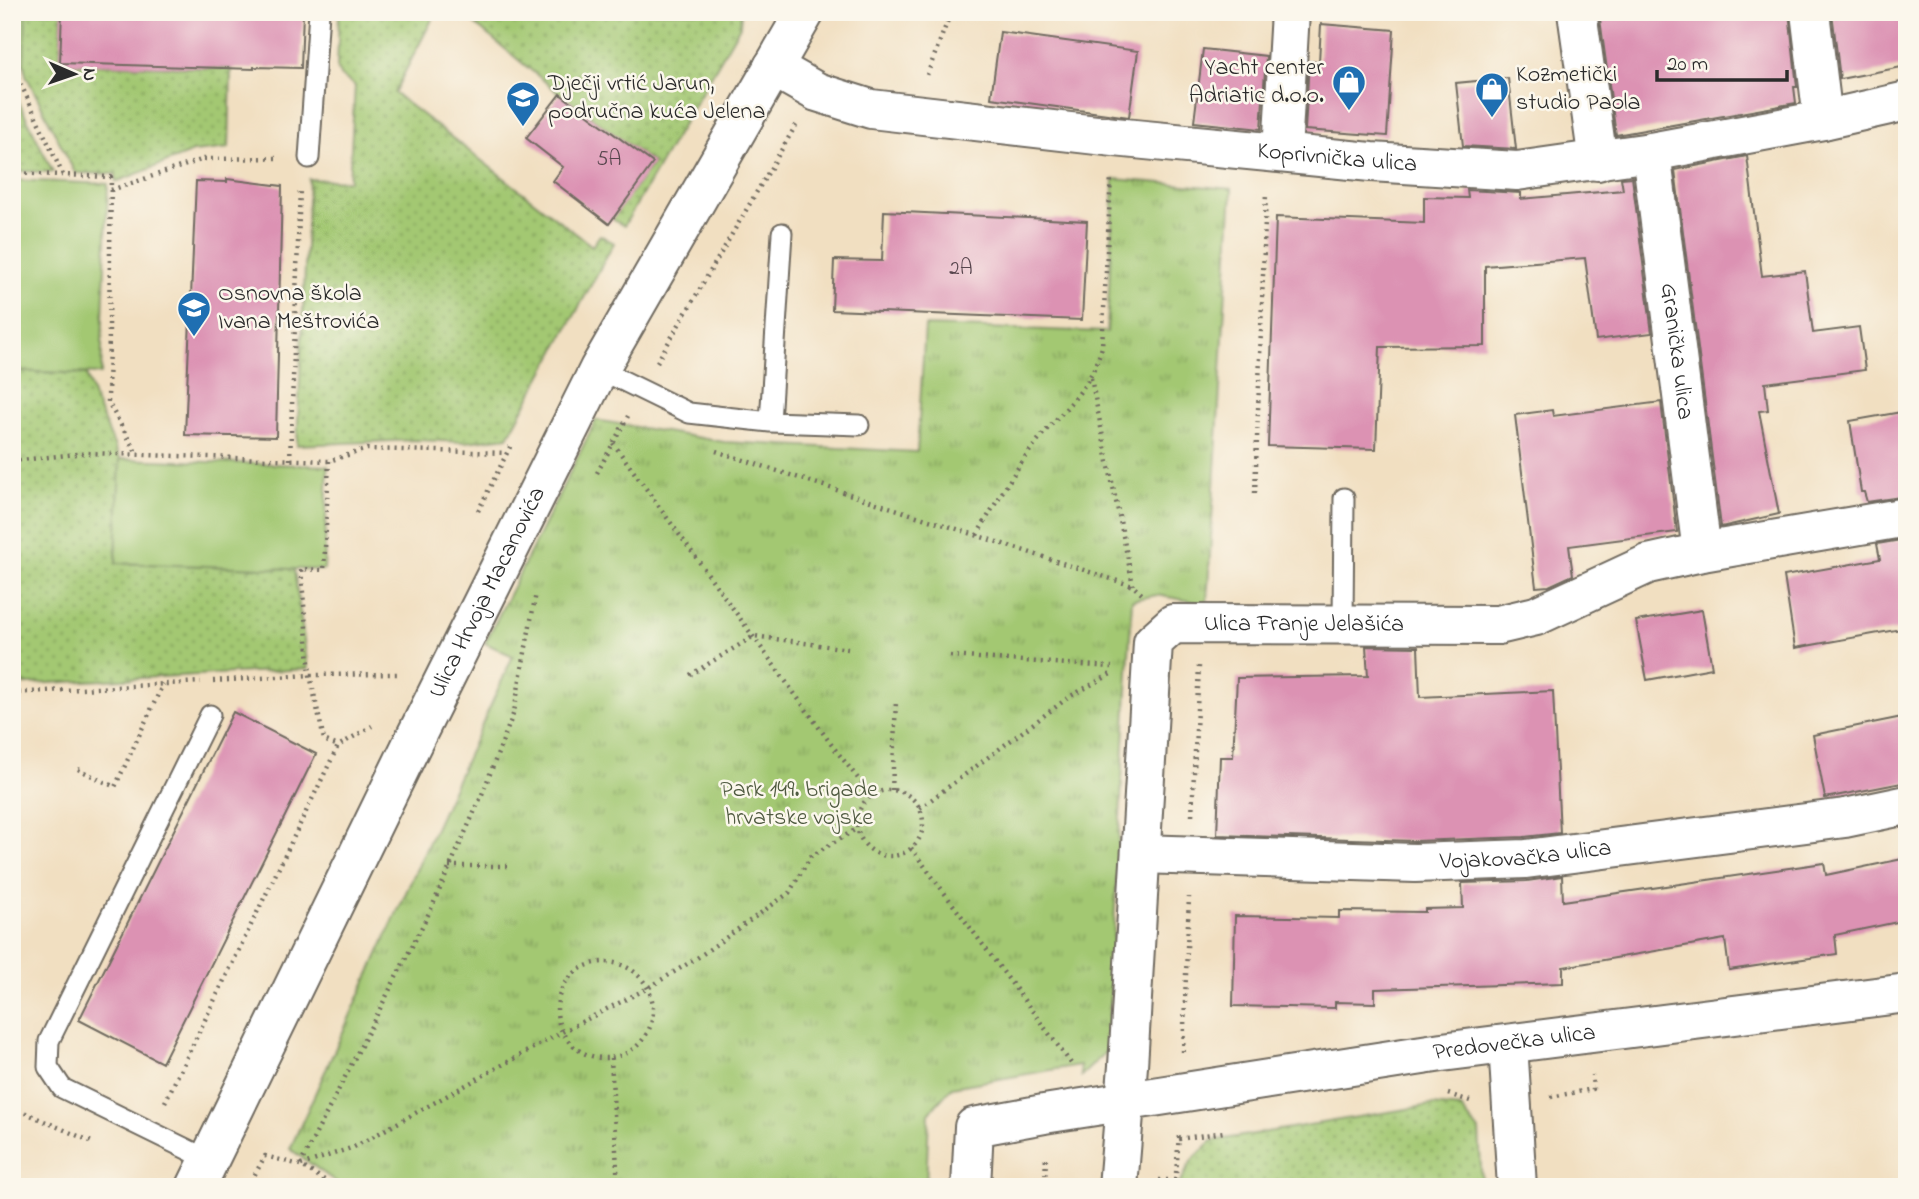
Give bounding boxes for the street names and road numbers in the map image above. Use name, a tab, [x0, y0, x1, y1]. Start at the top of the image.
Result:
street label: Koprivnička ulica	[1256, 134, 1418, 182]
street label: Granička ulica	[1650, 281, 1702, 422]
street label: Ulica Hrvoja Macanovića	[420, 481, 555, 704]
street label: Ulica Franje Jelašića	[1204, 607, 1404, 642]
street label: Vojakovačka ulica	[1438, 831, 1613, 880]
street label: Predovečka ulica	[1431, 1015, 1598, 1071]

